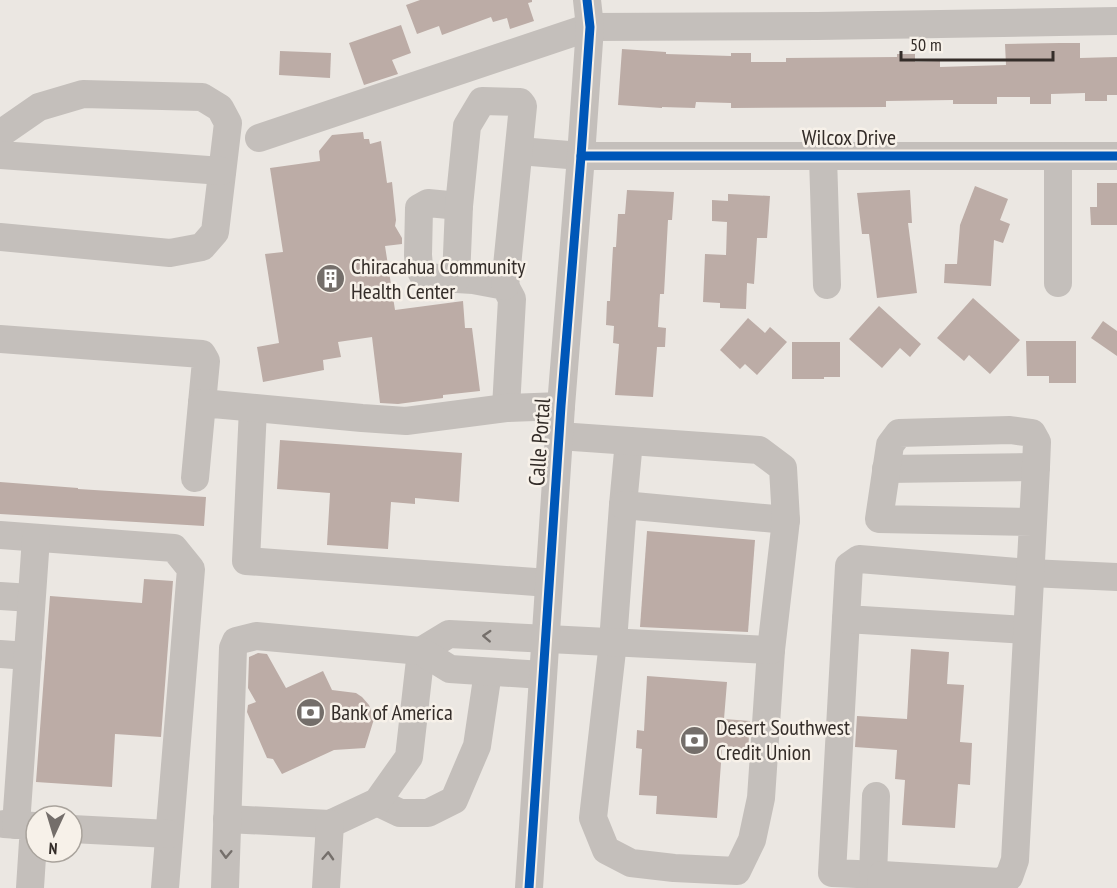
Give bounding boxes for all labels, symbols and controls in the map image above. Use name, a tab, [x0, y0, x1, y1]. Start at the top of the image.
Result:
scale bar	[901, 24, 1052, 62]
text: 50 m	[910, 33, 942, 56]
street label: Wilcox Drive	[802, 123, 896, 151]
place label: Chiracahua Community Health Center	[351, 252, 526, 305]
building icon: Chiracahua Community Health Center	[314, 263, 346, 295]
street label: Calle Portal	[522, 396, 556, 487]
one-way arrow	[482, 629, 491, 642]
bank icon: Bank of America	[294, 696, 326, 728]
place label: Bank of America	[331, 698, 453, 726]
place label: Desert Southwest Credit Union	[716, 713, 850, 766]
bank icon: Desert Southwest Credit Union	[679, 724, 711, 756]
north arrow	[24, 804, 84, 864]
text: N	[48, 839, 58, 859]
one-way arrow	[219, 849, 232, 858]
one-way arrow	[322, 851, 335, 860]

